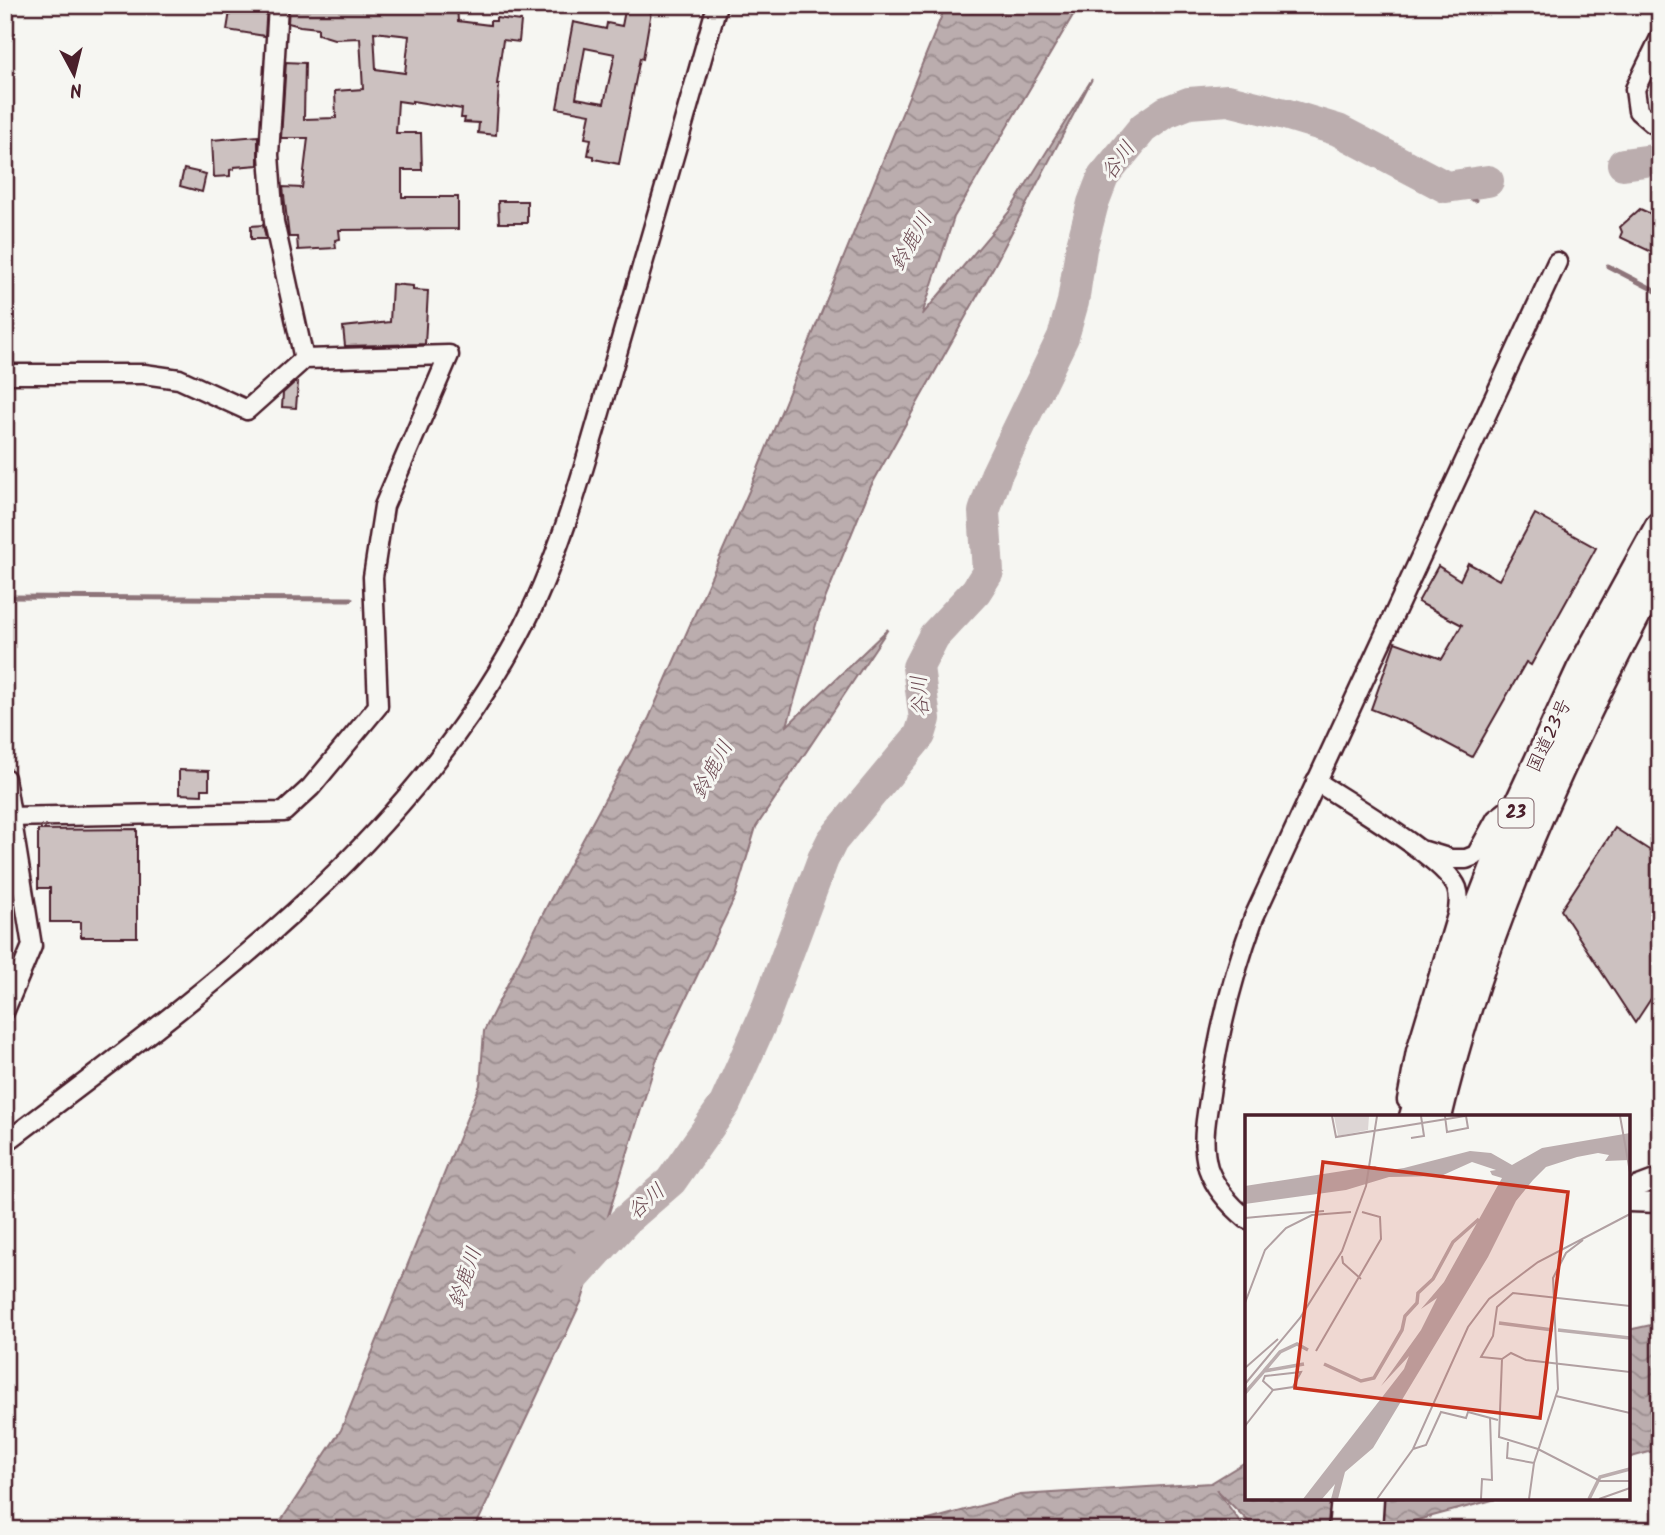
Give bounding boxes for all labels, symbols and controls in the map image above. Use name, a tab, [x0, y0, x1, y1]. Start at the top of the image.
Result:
north arrow	[38, 38, 108, 108]
text: N	[68, 73, 84, 105]
water label: 谷川	[1093, 134, 1145, 188]
water label: 鈴鹿川	[882, 206, 942, 278]
water label: 谷川	[903, 674, 939, 718]
street label: 国道23号	[1520, 694, 1580, 778]
water label: 鈴鹿川	[683, 734, 743, 806]
road number: 23	[1498, 798, 1534, 828]
inset map	[1245, 1115, 1630, 1500]
water label: 谷川	[620, 1176, 674, 1228]
water label: 鈴鹿川	[440, 1243, 492, 1313]

